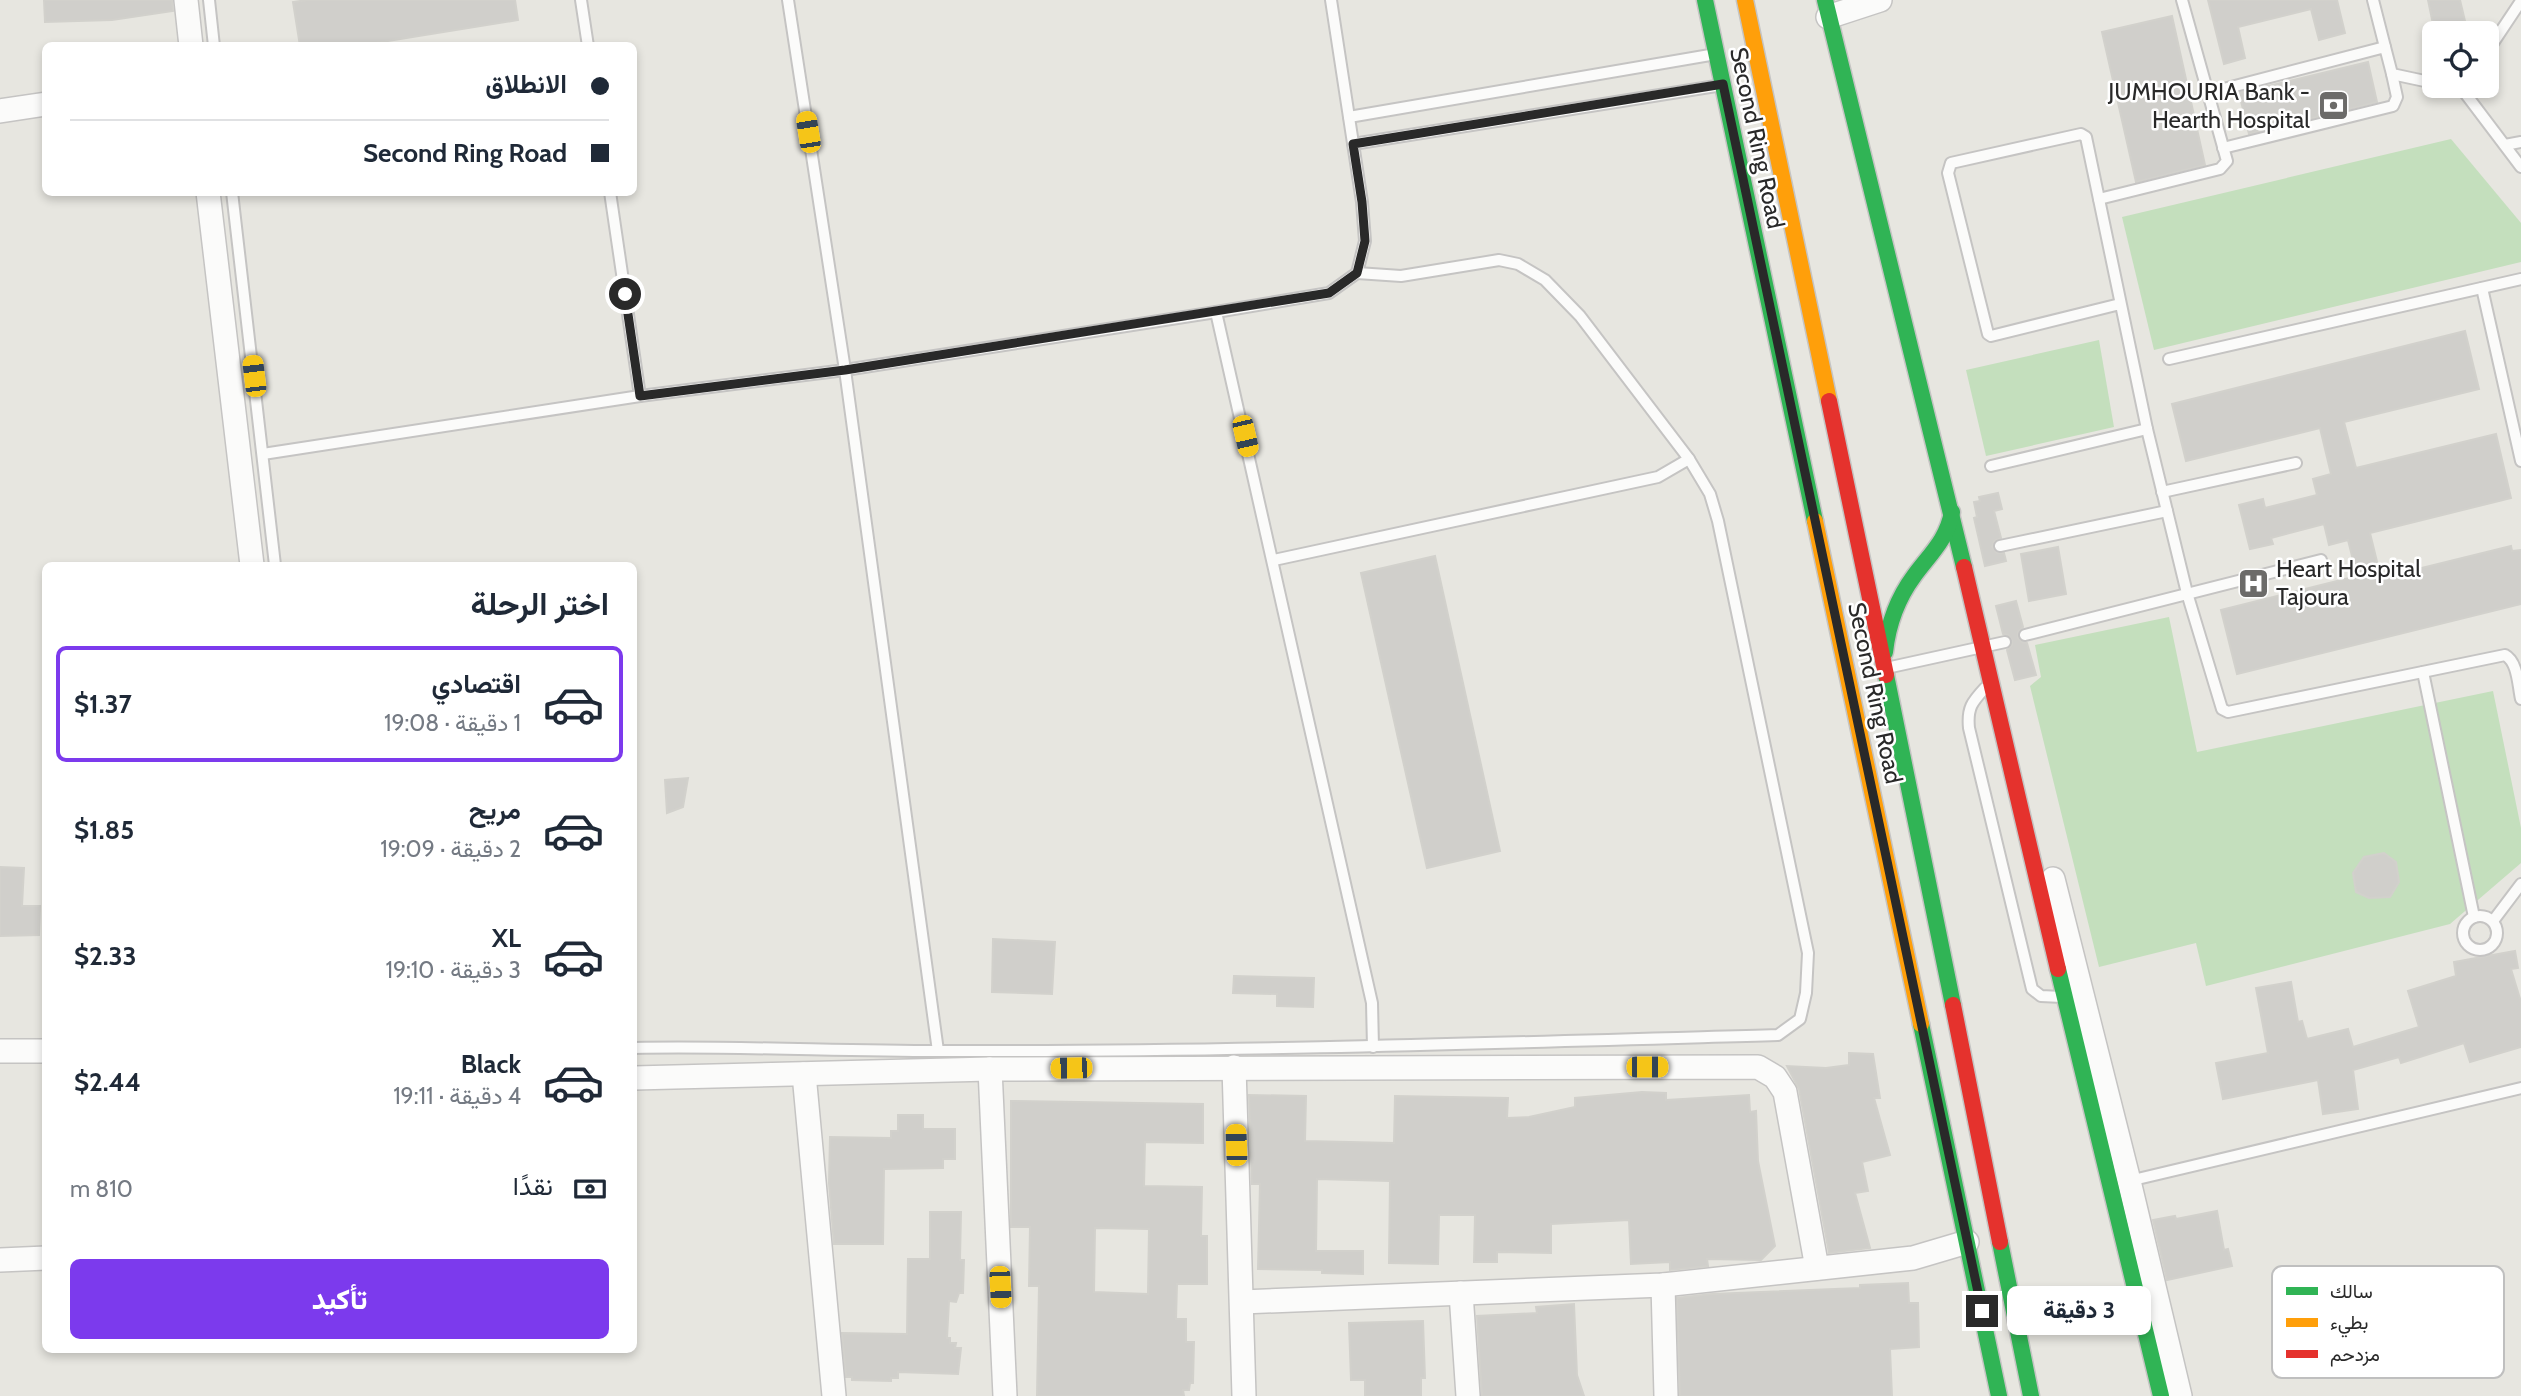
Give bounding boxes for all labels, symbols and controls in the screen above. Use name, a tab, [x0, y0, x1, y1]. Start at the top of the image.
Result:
map controls	[2422, 21, 2499, 98]
button: locate	[2422, 21, 2499, 98]
street label: Second Ring Road	[1724, 45, 1791, 231]
text: الانطلاق	[485, 68, 567, 100]
place label: JUMHOURIA Bank - Hearth Hospital	[2107, 77, 2310, 134]
bank icon: JUMHOURIA Bank - Hearth Hospital	[2316, 89, 2350, 123]
car	[795, 110, 822, 154]
text: Second Ring Road	[363, 137, 567, 169]
route start	[609, 278, 641, 310]
car	[242, 354, 267, 398]
car	[1231, 413, 1260, 459]
place label: Heart Hospital Tajoura	[2276, 554, 2421, 611]
hospital icon: Heart Hospital Tajoura	[2236, 566, 2270, 600]
text: اختر الرحلة	[471, 584, 609, 623]
street label: Second Ring Road	[1842, 600, 1909, 786]
text: اقتصادي	[432, 668, 521, 700]
icon: car	[542, 673, 605, 736]
text: $1.37	[74, 688, 132, 720]
text: 1 دقيقة · 19:08	[384, 709, 521, 737]
text: مريح	[469, 794, 521, 826]
icon: car	[542, 799, 605, 862]
text: $1.85	[74, 814, 134, 846]
text: 2 دقيقة · 19:09	[380, 835, 521, 863]
text: XL	[492, 922, 521, 954]
icon: car	[542, 925, 605, 988]
text: $2.33	[74, 940, 137, 972]
text: 3 دقيقة · 19:10	[385, 956, 521, 984]
text: Black	[461, 1048, 521, 1080]
icon: car	[542, 1051, 605, 1114]
car	[1050, 1057, 1093, 1079]
car	[1627, 1057, 1669, 1078]
text: $2.44	[74, 1066, 141, 1098]
text: 4 دقيقة · 19:11	[393, 1082, 521, 1110]
car	[1225, 1124, 1248, 1166]
text: نقدًا	[513, 1170, 553, 1202]
icon: cash	[571, 1170, 609, 1208]
text: 810 m	[70, 1175, 133, 1203]
button: تأكيد	[70, 1259, 609, 1339]
car	[989, 1265, 1012, 1309]
legend	[2272, 1266, 2504, 1378]
text: سالك	[2330, 1280, 2373, 1303]
callout: 3 دقيقة	[2007, 1286, 2150, 1336]
route end	[1966, 1295, 1998, 1327]
text: 3 دقيقة	[2043, 1296, 2115, 1324]
text: بطيء	[2330, 1311, 2368, 1338]
text: مزدحم	[2330, 1343, 2380, 1367]

